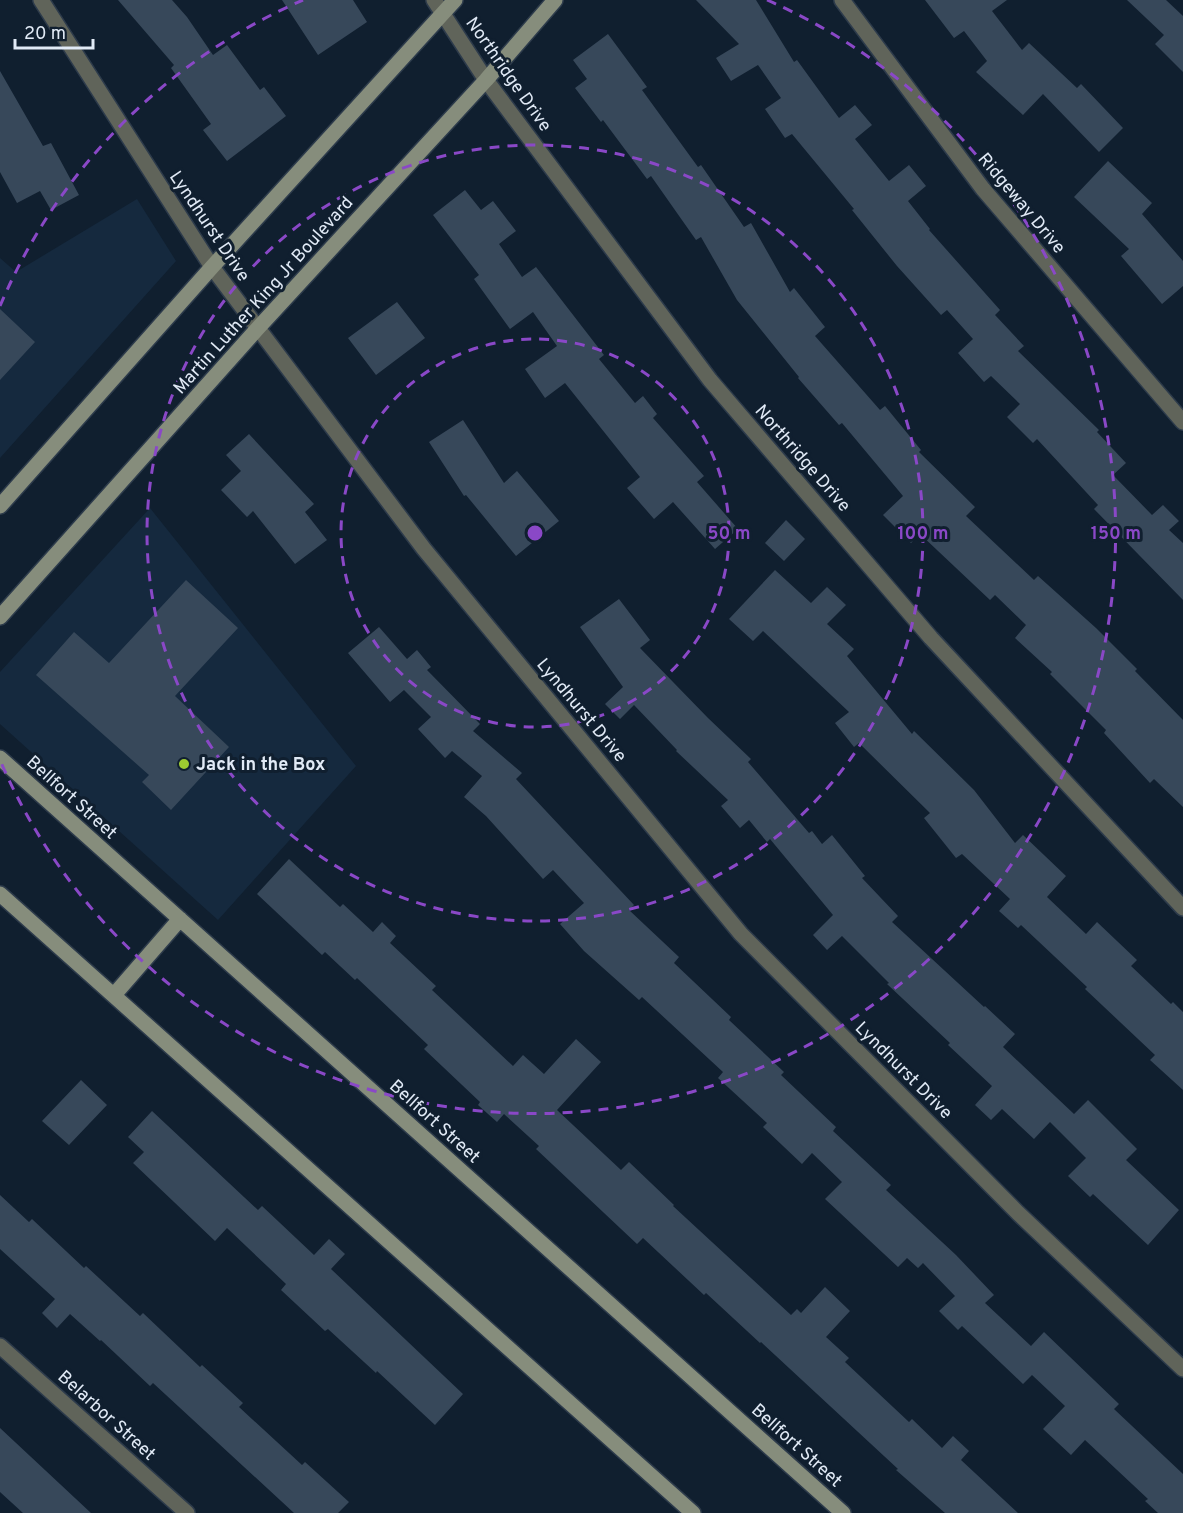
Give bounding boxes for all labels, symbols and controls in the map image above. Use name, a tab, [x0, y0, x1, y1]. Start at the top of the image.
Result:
scale bar	[15, 12, 93, 50]
street label: Northridge Drive	[460, 13, 556, 137]
text: 20 m	[24, 23, 66, 46]
street label: Ridgeway Drive	[972, 149, 1070, 259]
street label: Lyndhurst Drive	[163, 167, 254, 287]
street label: Martin Luther King Jr Boulevard	[169, 192, 359, 400]
street label: Northridge Drive	[749, 400, 855, 517]
centre of rings	[525, 523, 545, 543]
text: 50 m	[707, 523, 751, 546]
text: 100 m	[897, 523, 949, 546]
text: 150 m	[1091, 523, 1141, 546]
street label: Lyndhurst Drive	[531, 654, 631, 768]
street label: Bellfort Street	[21, 751, 121, 845]
place label: Jack in the Box	[196, 754, 325, 777]
marker: Jack in the Box	[177, 757, 191, 771]
street label: Lyndhurst Drive	[849, 1017, 957, 1125]
street label: Bellfort Street	[384, 1075, 484, 1169]
street label: Belarbor Street	[52, 1366, 160, 1466]
street label: Bellfort Street	[746, 1399, 846, 1493]

